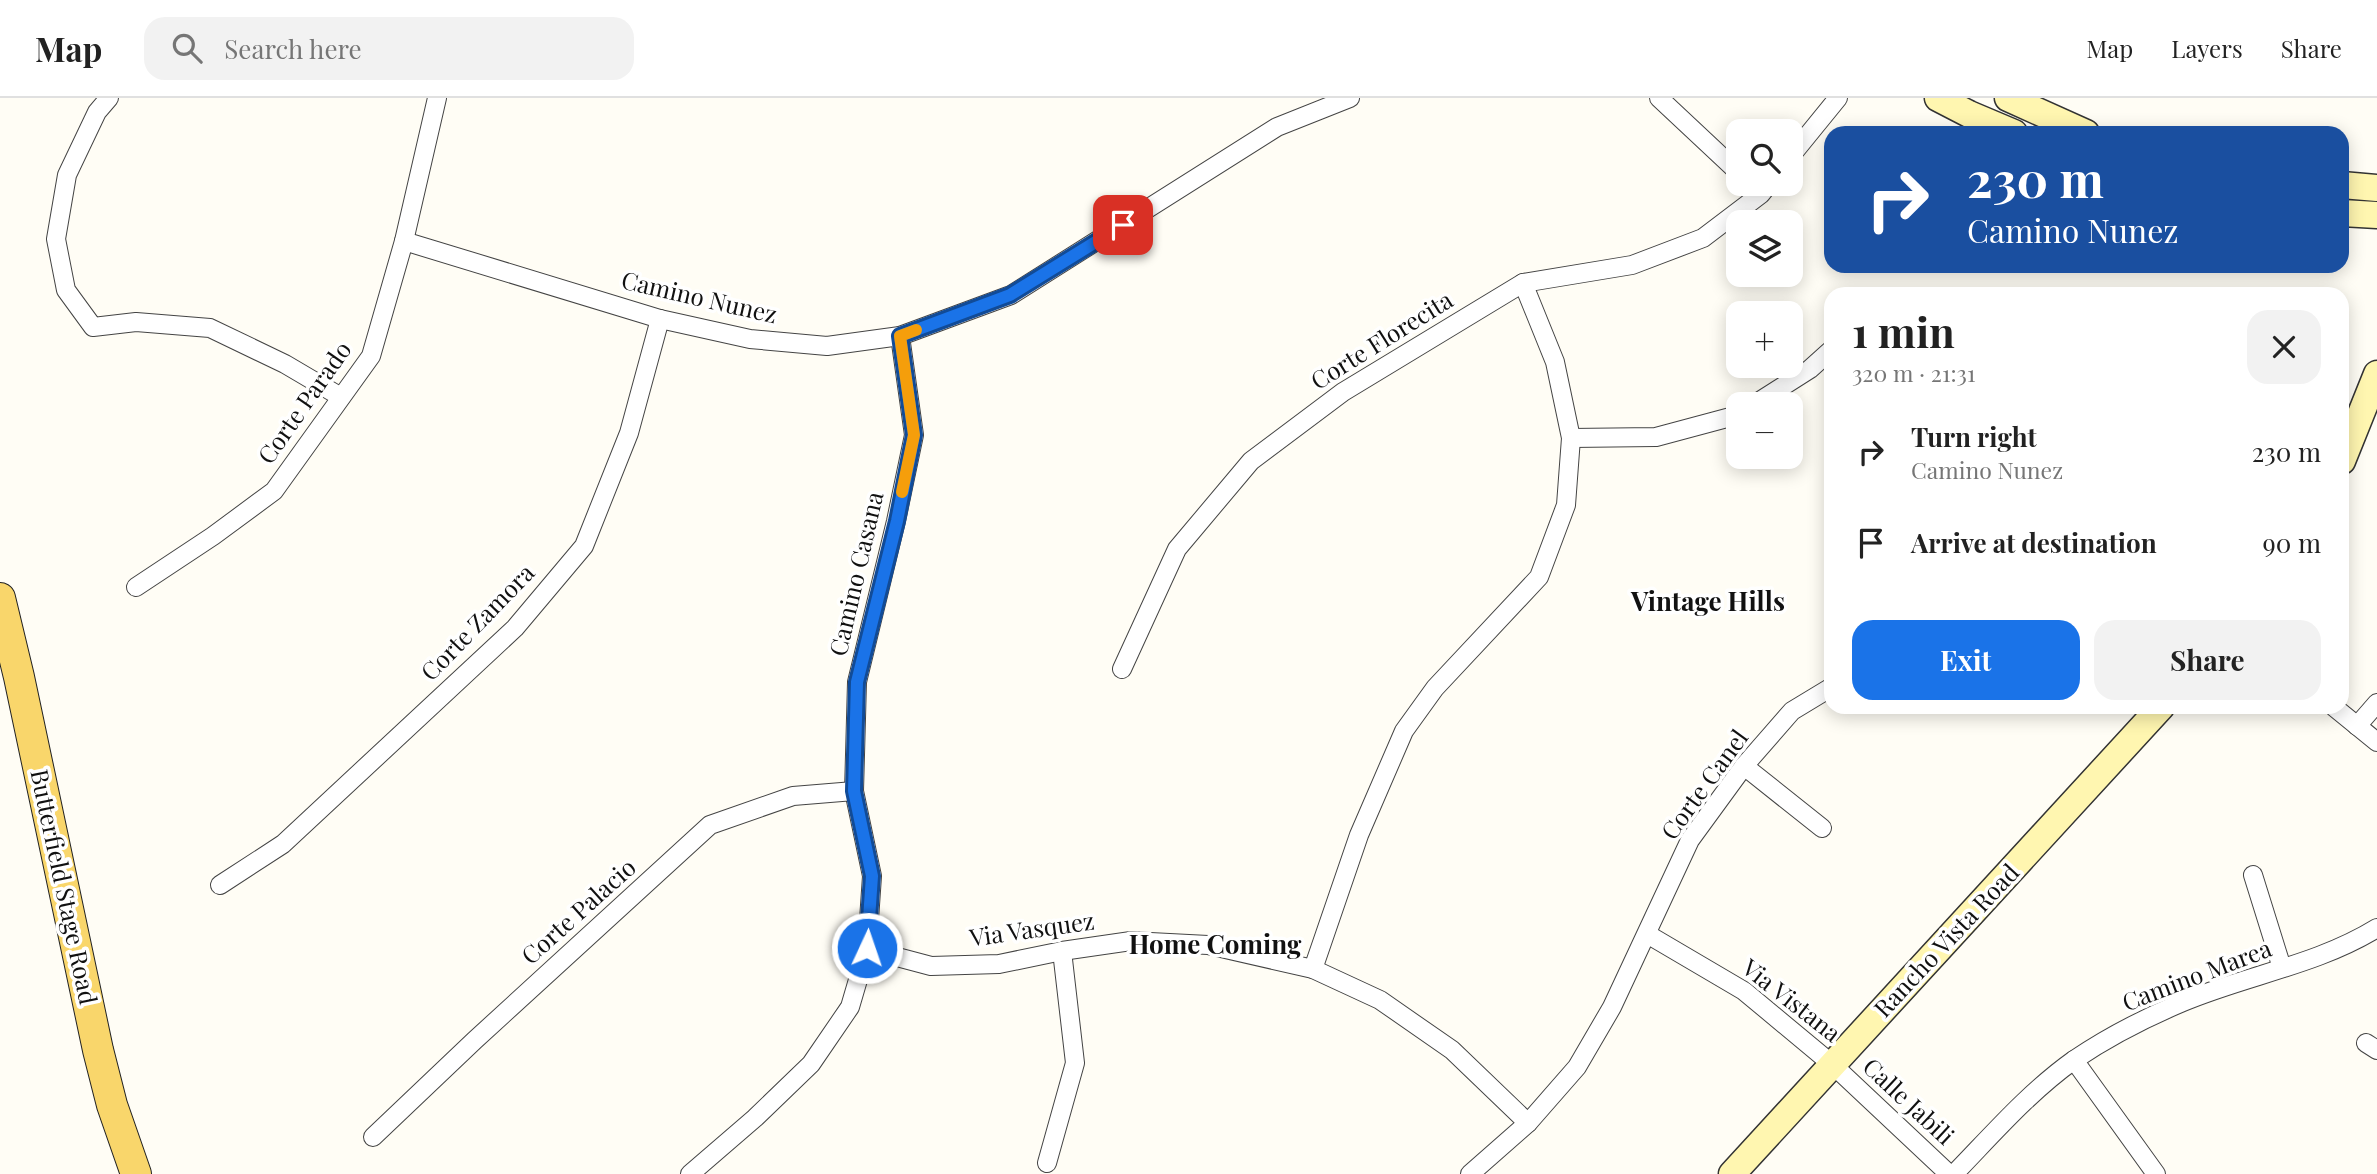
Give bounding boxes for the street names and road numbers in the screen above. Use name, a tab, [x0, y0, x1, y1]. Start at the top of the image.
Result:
street label: Camino Nunez	[619, 263, 780, 329]
street label: Corte Florecita	[1304, 283, 1458, 396]
street label: Corte Parado	[249, 334, 357, 469]
street label: Camino Casana	[821, 488, 890, 659]
street label: Corte Zamora	[413, 556, 540, 687]
street label: Corte Canel	[1653, 722, 1754, 845]
street label: Butterfield Stage Road	[24, 766, 106, 1007]
street label: Corte Palacio	[514, 851, 642, 970]
street label: Rancho Vista Road	[1866, 856, 2025, 1023]
street label: Via Vasquez	[966, 903, 1096, 953]
street label: Camino Marea	[2117, 931, 2275, 1017]
street label: Via Vistana	[1735, 950, 1848, 1048]
street label: Calle Jabili	[1857, 1050, 1962, 1151]

